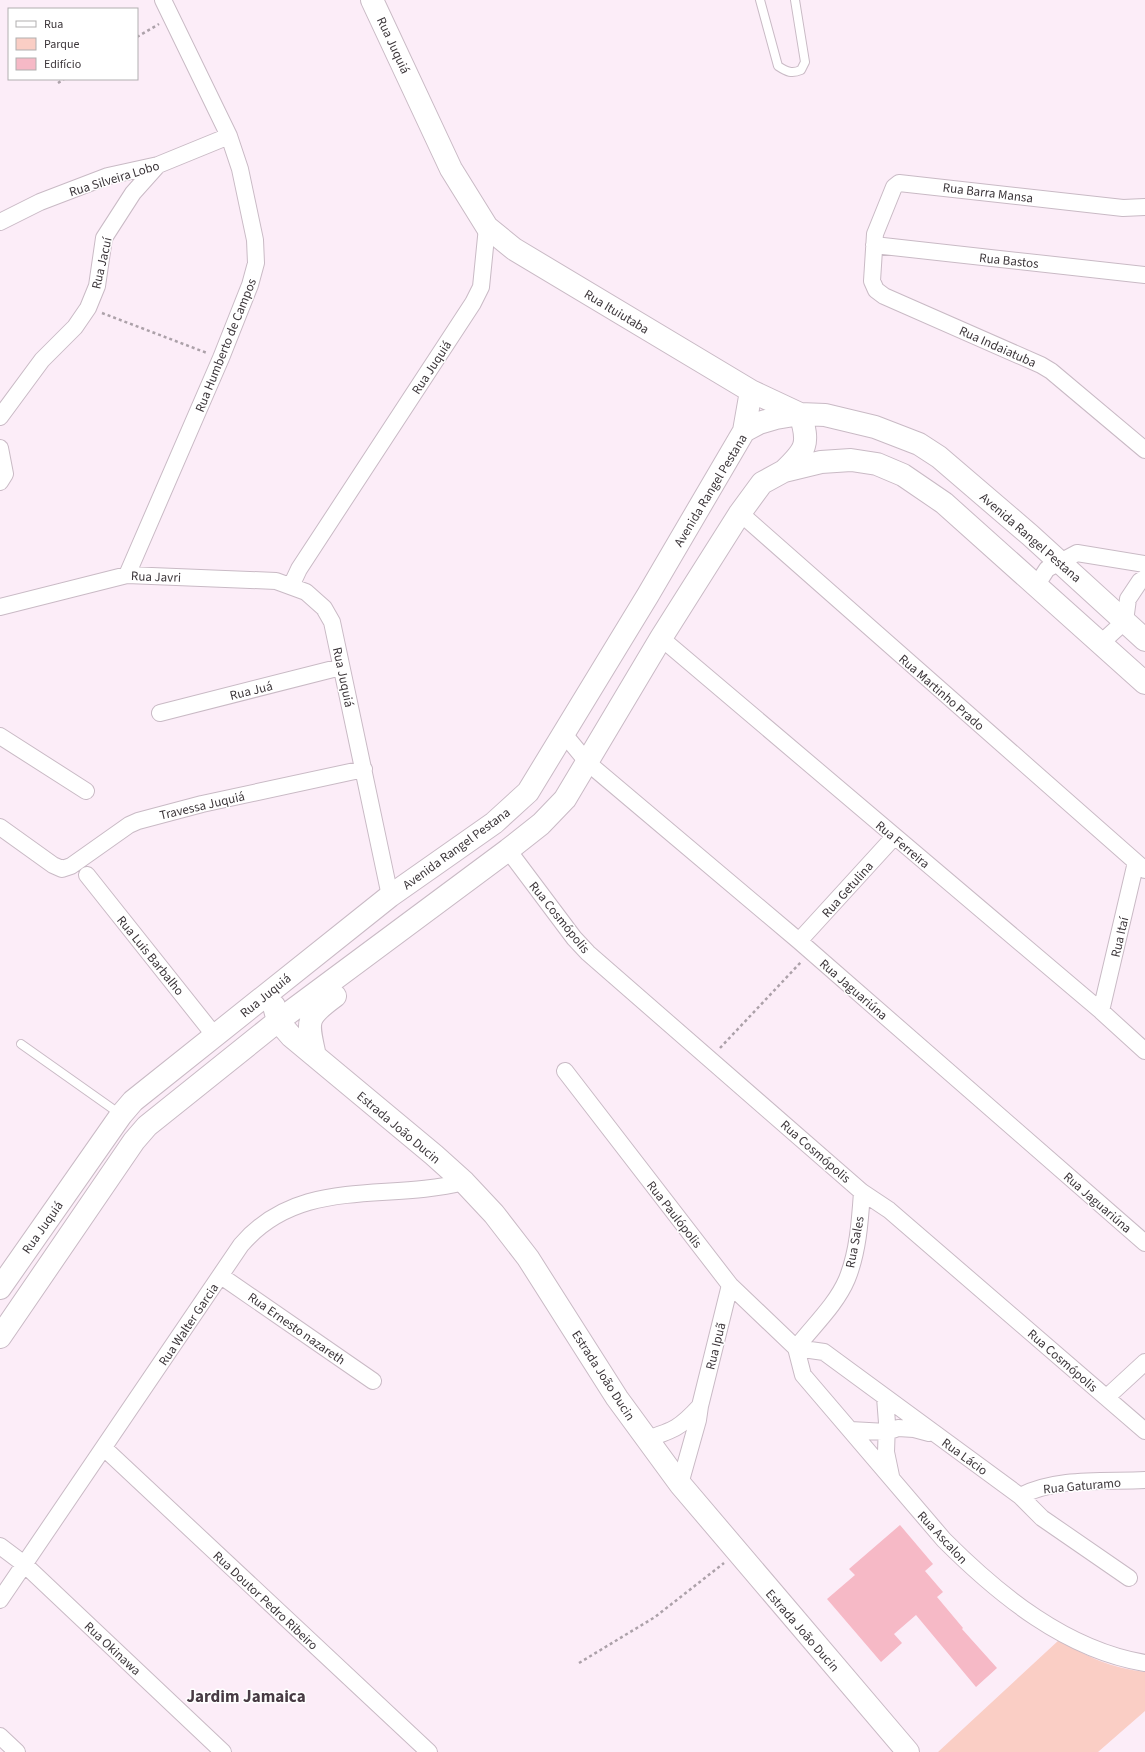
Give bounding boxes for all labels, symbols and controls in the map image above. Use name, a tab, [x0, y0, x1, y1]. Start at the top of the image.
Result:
legend	[8, 8, 138, 80]
street label: Rua Juquiá	[372, 14, 414, 77]
text: Rua	[44, 16, 63, 33]
text: Parque	[44, 36, 80, 53]
text: Edifício	[44, 56, 81, 73]
street label: Rua Silveira Lobo	[67, 157, 162, 201]
street label: Rua Barra Mansa	[942, 179, 1034, 207]
street label: Rua Jacuí	[87, 235, 117, 291]
street label: Rua Bastos	[978, 249, 1040, 273]
street label: Rua Humberto de Campos	[191, 275, 261, 415]
street label: Rua Ituiutaba	[581, 285, 652, 338]
street label: Rua Indaiatuba	[956, 322, 1039, 372]
street label: Rua Juquiá	[408, 337, 456, 398]
street label: Avenida Rangel Pestana	[670, 431, 752, 550]
street label: Avenida Rangel Pestana	[976, 489, 1085, 587]
street label: Rua Javri	[131, 567, 181, 587]
street label: Rua Juquiá	[328, 646, 358, 709]
street label: Rua Martinho Prado	[895, 651, 988, 735]
street label: Rua Juá	[228, 677, 275, 705]
street label: Travessa Juquiá	[158, 787, 247, 825]
street label: Avenida Rangel Pestana	[399, 804, 514, 894]
street label: Rua Ferreira	[871, 817, 933, 873]
street label: Rua Getulina	[818, 858, 878, 922]
street label: Rua Cosmópolis	[525, 878, 594, 958]
street label: Rua Luis Barbalho	[112, 912, 188, 999]
street label: Rua Itaí	[1107, 914, 1134, 959]
street label: Rua Jaguariúna	[815, 955, 891, 1024]
street label: Rua Juquiá	[236, 970, 295, 1022]
street label: Estrada João Ducin	[353, 1087, 444, 1168]
street label: Rua Cosmópolis	[776, 1116, 855, 1188]
street label: Rua Jaguariúna	[1059, 1168, 1135, 1237]
street label: Rua Paulópolis	[642, 1177, 706, 1252]
street label: Rua Juquiá	[18, 1197, 68, 1258]
street label: Rua Sales	[841, 1214, 869, 1270]
street label: Rua Walter Garcia	[155, 1280, 223, 1369]
street label: Rua Ernesto nazareth	[244, 1288, 349, 1369]
street label: Rua Ipuã	[701, 1321, 730, 1372]
street label: Rua Cosmópolis	[1023, 1325, 1102, 1397]
street label: Estrada João Ducin	[567, 1327, 639, 1424]
street label: Rua Lácio	[938, 1434, 991, 1480]
street label: Rua Gaturamo	[1042, 1474, 1122, 1498]
street label: Rua Ascalon	[913, 1507, 971, 1568]
street label: Rua Doutor Pedro Ribeiro	[209, 1547, 322, 1654]
street label: Estrada João Ducin	[761, 1585, 843, 1676]
street label: Rua Okinawa	[80, 1618, 145, 1680]
district label: Jardim Jamaica	[186, 1685, 306, 1709]

